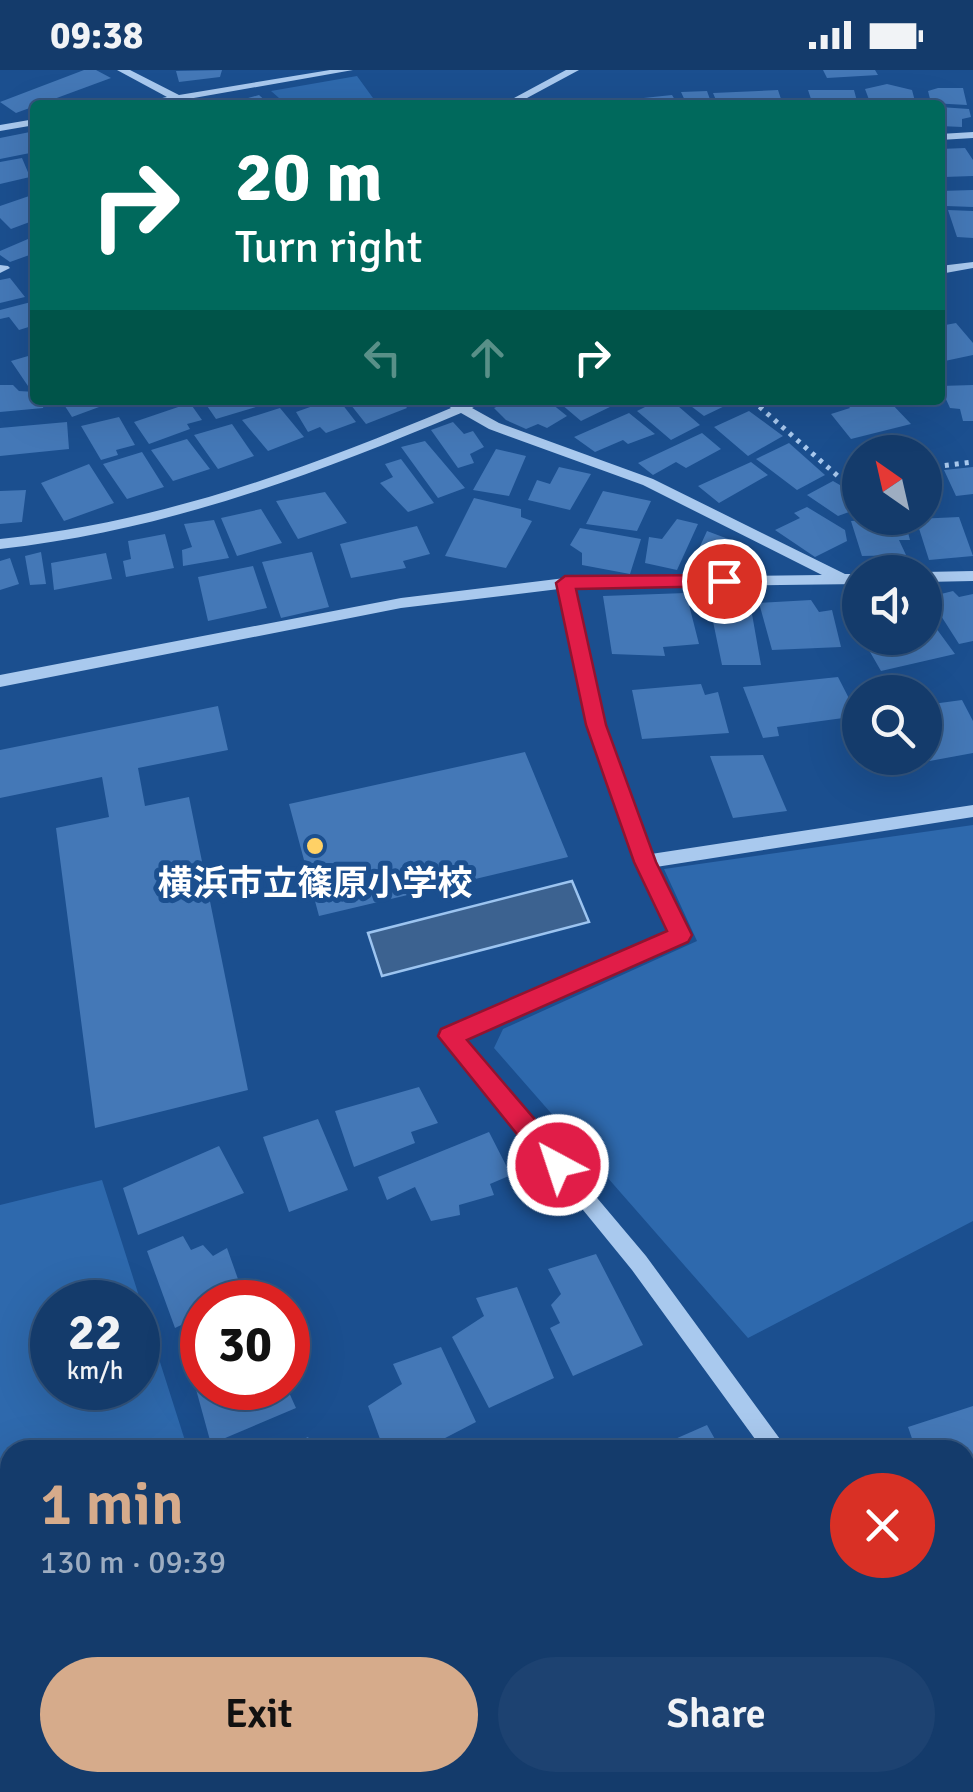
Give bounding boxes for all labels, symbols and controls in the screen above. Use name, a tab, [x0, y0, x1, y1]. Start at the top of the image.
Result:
text: 09:38	[50, 12, 143, 59]
text: 20 m	[235, 134, 383, 220]
icon: right	[70, 140, 200, 270]
text: Turn right	[235, 220, 423, 275]
icon: left	[355, 330, 410, 385]
icon: ahead	[460, 330, 515, 385]
icon: right	[565, 330, 620, 385]
north arrow	[842, 435, 942, 535]
map controls	[842, 435, 942, 775]
pin	[682, 539, 767, 624]
icon: arrive	[697, 554, 752, 609]
button: sound	[842, 555, 942, 655]
button: search	[842, 675, 942, 775]
marker: 横浜市立篠原小学校	[304, 835, 326, 857]
place label: 横浜市立篠原小学校	[157, 862, 473, 905]
position arrow	[506, 1113, 610, 1217]
speed limit sign: 30	[180, 1280, 310, 1410]
text: 22	[68, 1302, 122, 1364]
text: km/h	[67, 1355, 123, 1386]
text: 1 min	[40, 1468, 184, 1542]
button: close	[830, 1473, 935, 1578]
text: 130 m · 09:39	[40, 1543, 226, 1582]
button: Exit	[40, 1657, 478, 1772]
button: Share	[498, 1657, 935, 1772]

